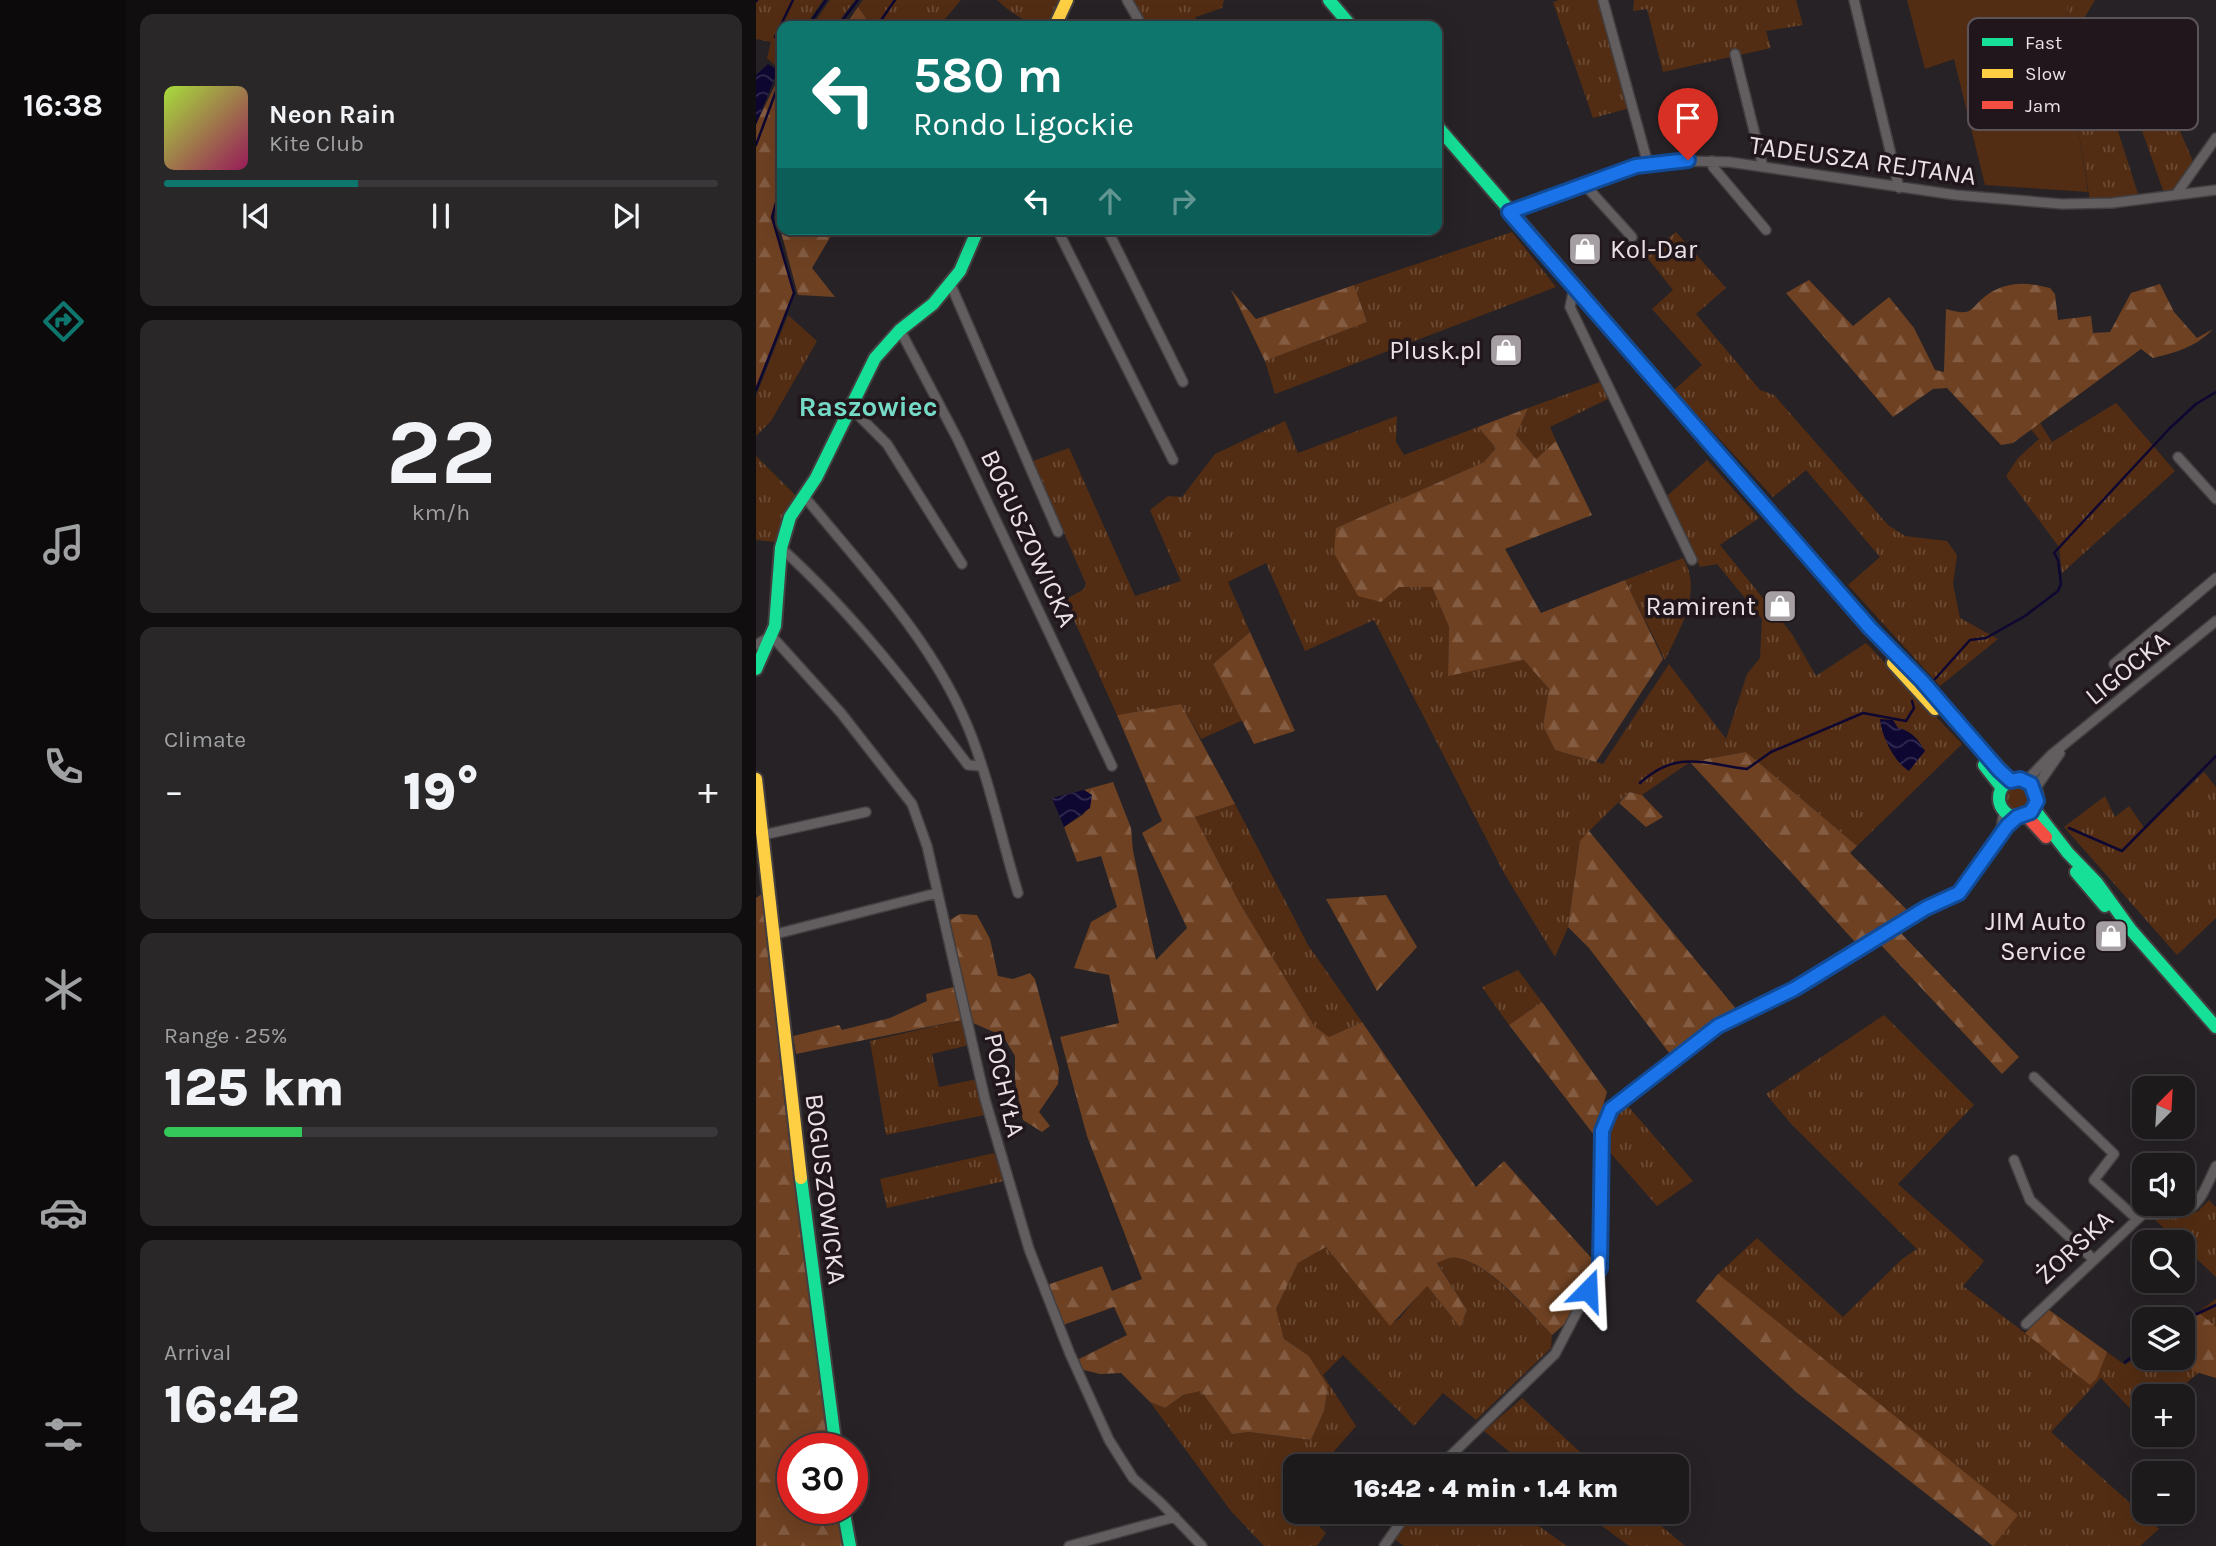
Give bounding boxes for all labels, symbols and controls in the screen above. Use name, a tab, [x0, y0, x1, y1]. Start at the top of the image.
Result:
legend	[1968, 18, 2198, 130]
text: Fast	[2025, 32, 2062, 54]
text: 580 m	[913, 47, 1063, 104]
icon: left	[798, 49, 889, 140]
text: Slow	[2025, 63, 2066, 85]
text: 16:38	[23, 87, 103, 124]
pin	[1658, 88, 1718, 160]
text: Jam	[2025, 95, 2061, 117]
text: Neon Rain	[269, 99, 396, 130]
icon: arrive	[1669, 99, 1707, 137]
text: Rondo Ligockie	[913, 106, 1134, 143]
street label: TADEUSZA REJTANA	[1748, 129, 1978, 192]
text: Kite Club	[269, 130, 364, 157]
icon: left	[1018, 182, 1056, 220]
icon: ahead	[1091, 182, 1129, 220]
icon: right	[1164, 182, 1202, 220]
icon: previous	[237, 197, 275, 235]
icon: pause	[422, 197, 460, 235]
icon: next	[607, 197, 645, 235]
shop icon: Kol-Dar	[1566, 230, 1604, 268]
place label: Kol-Dar	[1610, 234, 1698, 265]
icon: directions	[39, 297, 88, 346]
shop icon: Plusk.pl	[1487, 331, 1525, 369]
place label: Plusk.pl	[1389, 335, 1482, 366]
district label: Raszowiec	[799, 390, 937, 423]
text: 22	[386, 400, 496, 506]
street label: BOGUSZOWICKA	[974, 445, 1083, 632]
text: km/h	[412, 499, 470, 526]
icon: music	[39, 520, 88, 569]
shop icon: Ramirent	[1761, 587, 1799, 625]
place label: Ramirent	[1645, 591, 1756, 622]
street label: LIGOCKA	[2079, 625, 2176, 712]
text: Climate	[164, 726, 246, 753]
icon: phone	[39, 742, 88, 791]
text: 19°	[403, 761, 479, 822]
text: −	[164, 769, 184, 814]
text: +	[698, 769, 718, 814]
place label: JIM Auto Service	[1985, 906, 2086, 967]
shop icon: JIM Auto Service	[2092, 917, 2130, 955]
icon: climate	[39, 965, 88, 1014]
text: Range · 25%	[164, 1022, 287, 1049]
street label: POCHYŁA	[978, 1030, 1032, 1140]
text: 125 km	[164, 1057, 344, 1118]
north arrow	[2132, 1076, 2194, 1139]
map controls	[2132, 1076, 2195, 1524]
street label: BOGUSZOWICKA	[798, 1092, 853, 1286]
button: sound	[2132, 1153, 2195, 1216]
icon: car	[39, 1188, 88, 1237]
street label: ŻORSKA	[2029, 1204, 2120, 1291]
button: search	[2132, 1230, 2195, 1293]
position arrow	[1551, 1253, 1625, 1327]
button: layers	[2132, 1307, 2195, 1370]
text: Arrival	[164, 1339, 231, 1366]
text: 16:42	[164, 1374, 299, 1435]
button: +	[2132, 1384, 2195, 1447]
icon: filters	[39, 1410, 88, 1459]
speed limit sign: 30	[777, 1433, 868, 1524]
button: −	[2132, 1461, 2195, 1524]
text: 16:42 · 4 min · 1.4 km	[1354, 1473, 1618, 1504]

